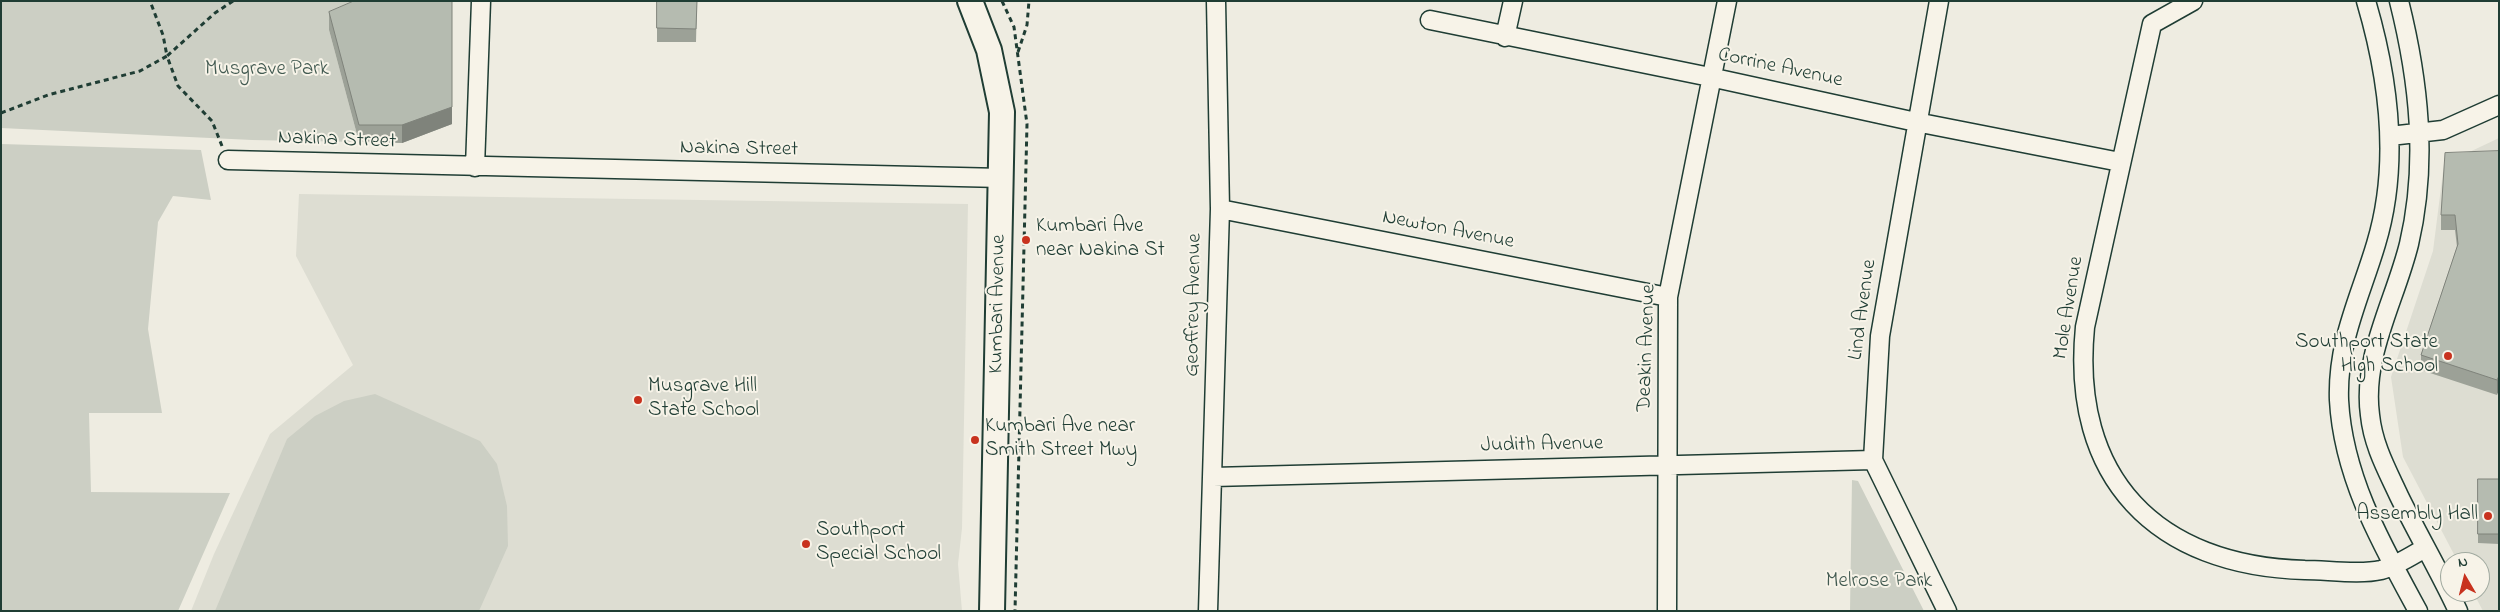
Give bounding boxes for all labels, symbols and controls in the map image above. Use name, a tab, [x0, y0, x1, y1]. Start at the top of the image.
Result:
street label: Corrine Avenue	[1715, 43, 1845, 95]
park label: Musgrave Park	[205, 58, 329, 84]
street label: Nakina Street	[277, 126, 397, 156]
street label: Nakina Street	[680, 136, 798, 164]
street label: Newton Avenue	[1380, 206, 1516, 256]
place label: Kumbari Ave near Nakina St	[1036, 215, 1165, 265]
street label: Geoffrey Avenue	[1181, 233, 1209, 377]
street label: Kumbari Avenue	[985, 234, 1013, 374]
marker: Kumbari Ave near Nakina St	[1020, 234, 1032, 246]
street label: Mole Avenue	[2049, 255, 2091, 361]
street label: Lind Avenue	[1844, 258, 1884, 362]
street label: Deakin Avenue	[1633, 284, 1663, 412]
place label: Southport State High School	[2295, 331, 2438, 381]
marker: Southport State High School	[2442, 350, 2454, 362]
place label: Musgrave Hill State School	[648, 375, 759, 425]
marker: Musgrave Hill State School	[632, 394, 644, 406]
place label: Kumbari Ave near Smith Street Mwy	[985, 415, 1137, 465]
street label: Judith Avenue	[1480, 432, 1604, 460]
marker: Kumbari Ave near Smith Street Mwy	[969, 434, 981, 446]
place label: Assembly Hall	[2356, 503, 2478, 529]
marker: Assembly Hall	[2482, 510, 2494, 522]
place label: Southport Special School	[816, 519, 941, 569]
marker: Southport Special School	[800, 538, 812, 550]
north arrow	[2440, 552, 2490, 602]
text: N	[2457, 552, 2469, 574]
park label: Melrose Park	[1826, 570, 1932, 596]

